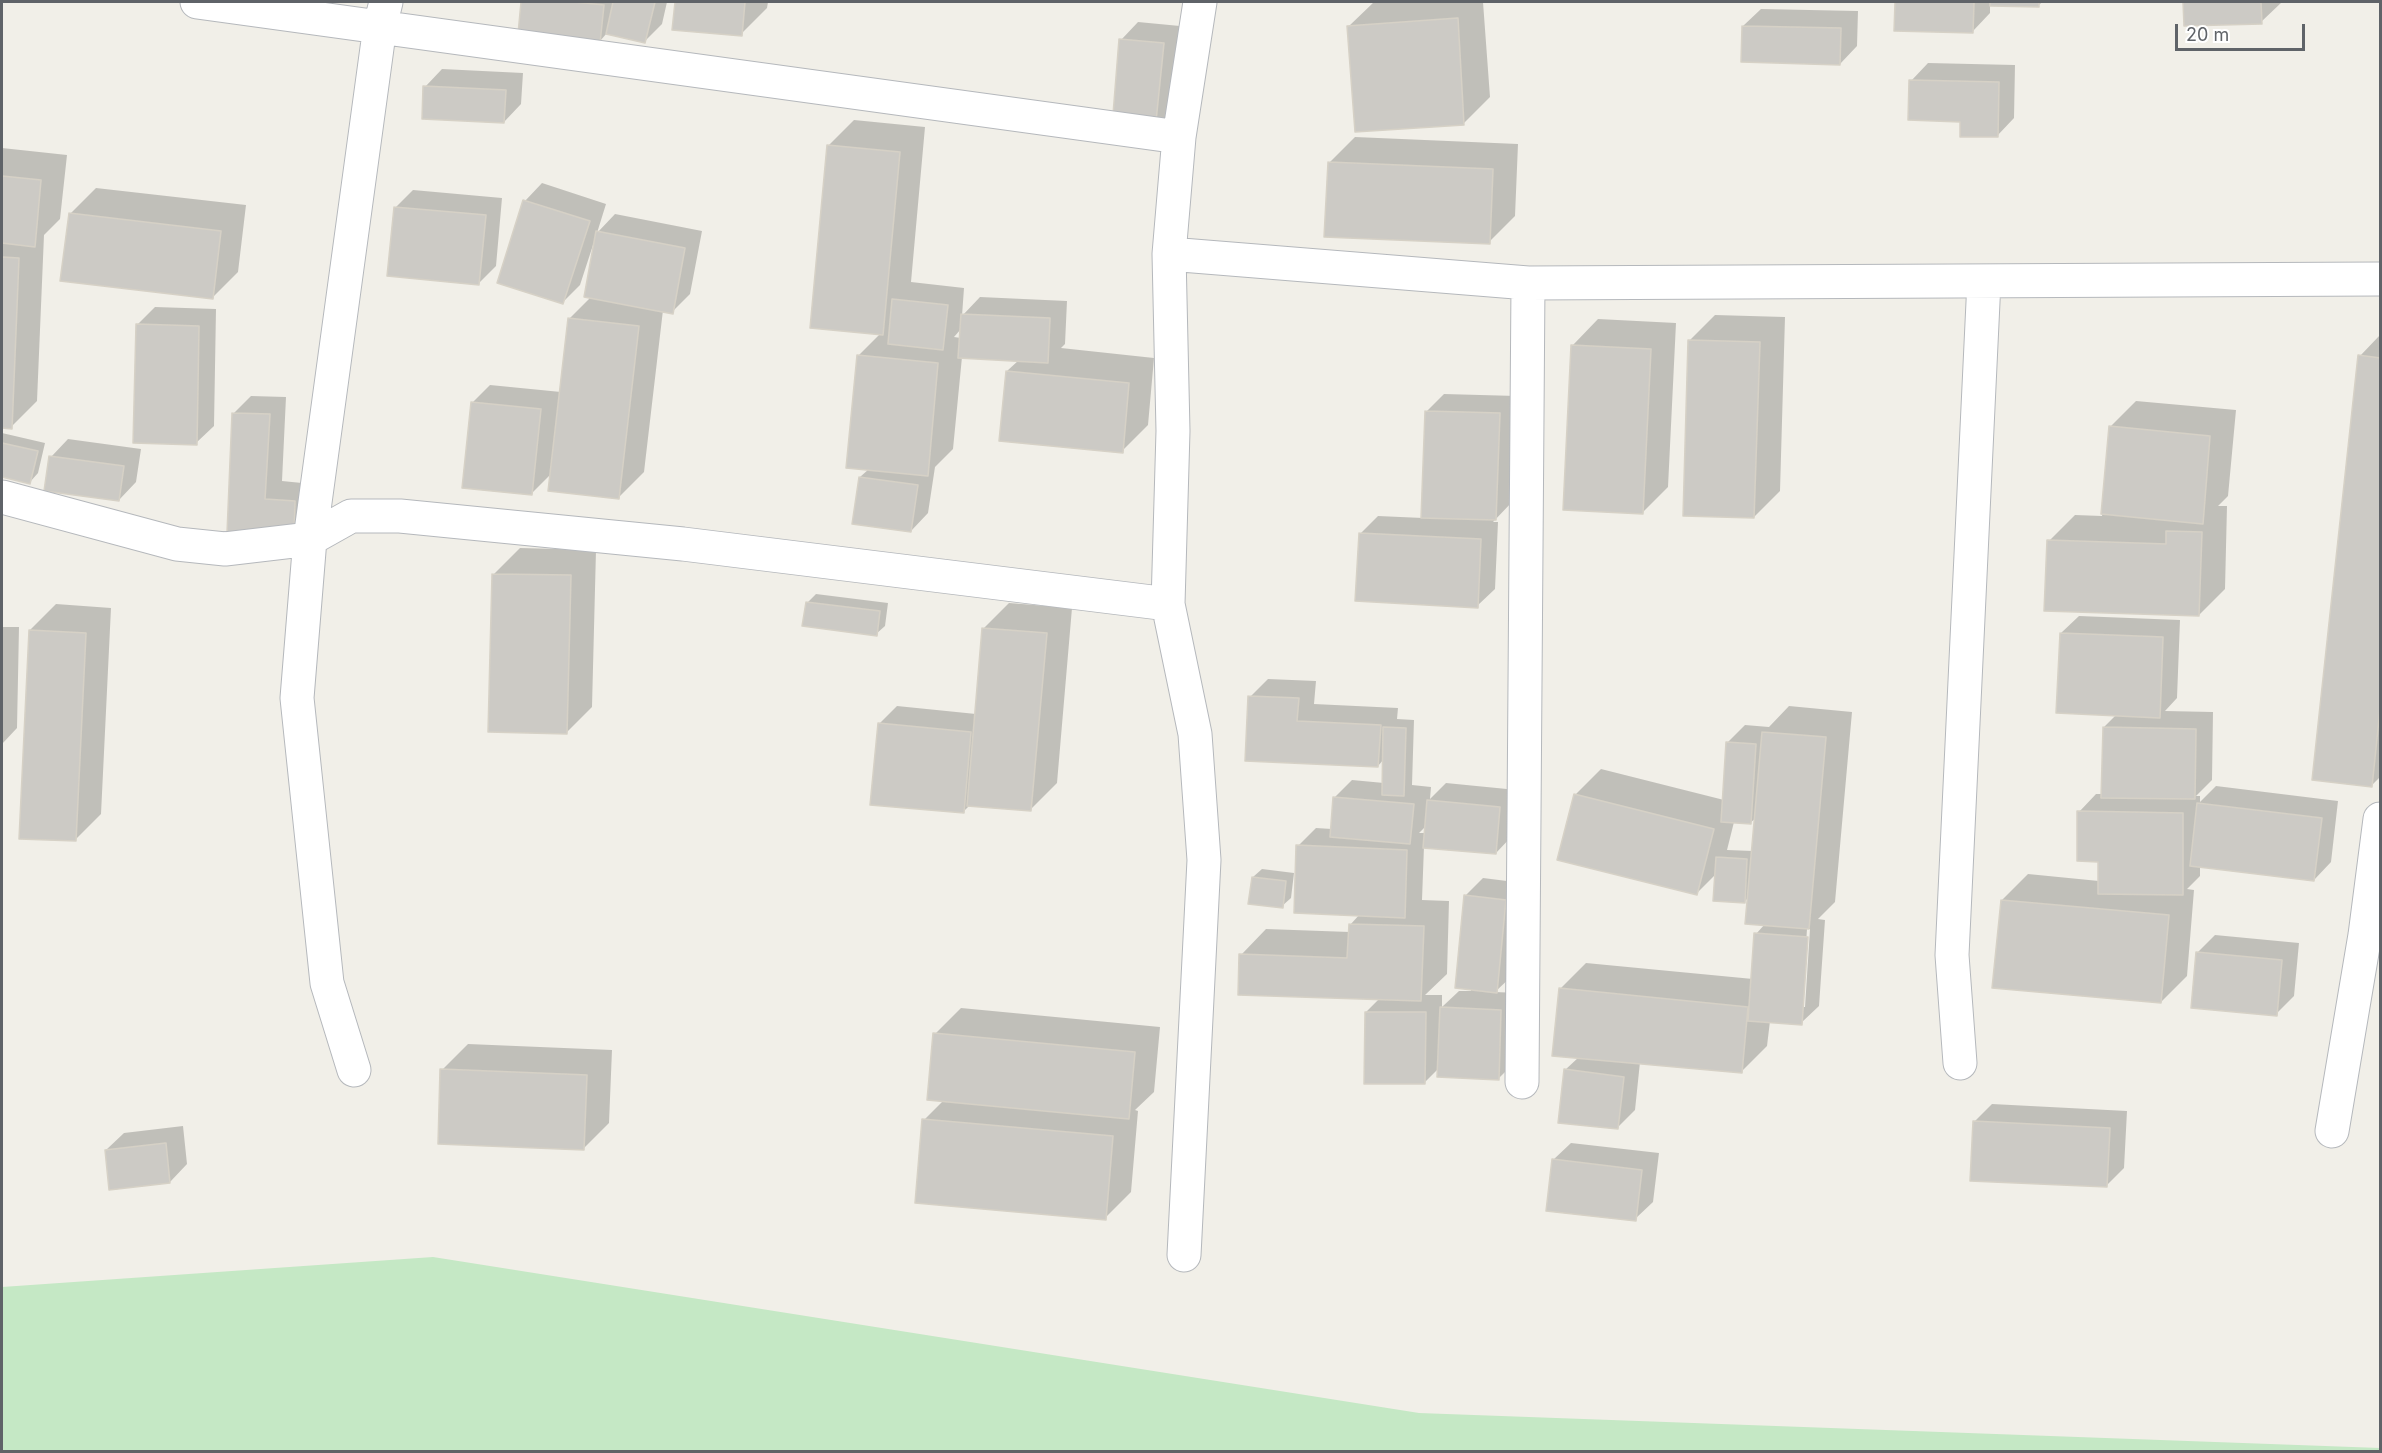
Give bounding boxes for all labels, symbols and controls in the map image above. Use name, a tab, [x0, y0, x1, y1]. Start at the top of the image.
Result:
scale bar	[2178, 12, 2308, 50]
text: 20 m	[2186, 24, 2229, 45]

